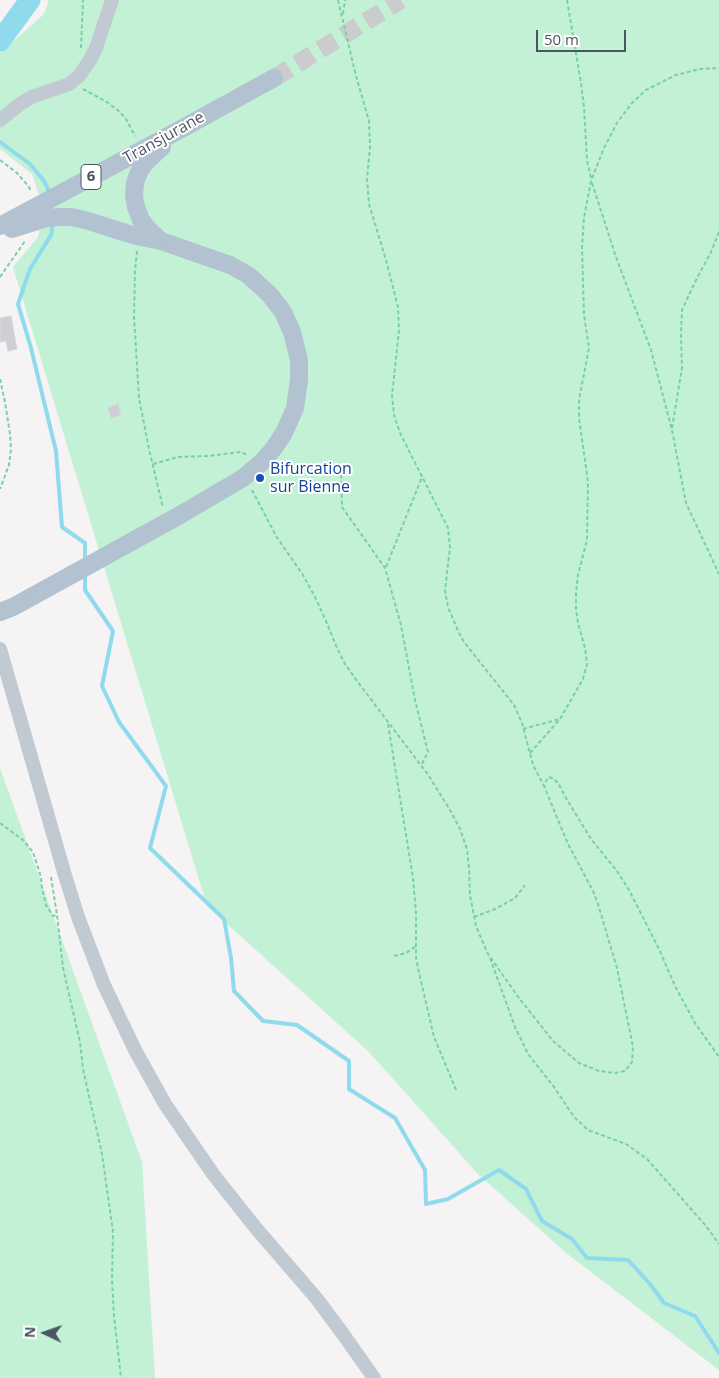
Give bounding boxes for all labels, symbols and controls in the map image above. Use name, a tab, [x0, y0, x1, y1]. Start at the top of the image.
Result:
scale bar	[539, 20, 629, 52]
text: 50 m	[544, 29, 579, 49]
street label: Transjurane	[120, 108, 208, 168]
road number: 6	[81, 164, 101, 190]
place label: Bifurcation sur Bienne	[270, 459, 352, 497]
marker: Bifurcation sur Bienne	[254, 472, 266, 484]
north arrow	[20, 1308, 70, 1358]
text: N	[20, 1326, 39, 1338]

